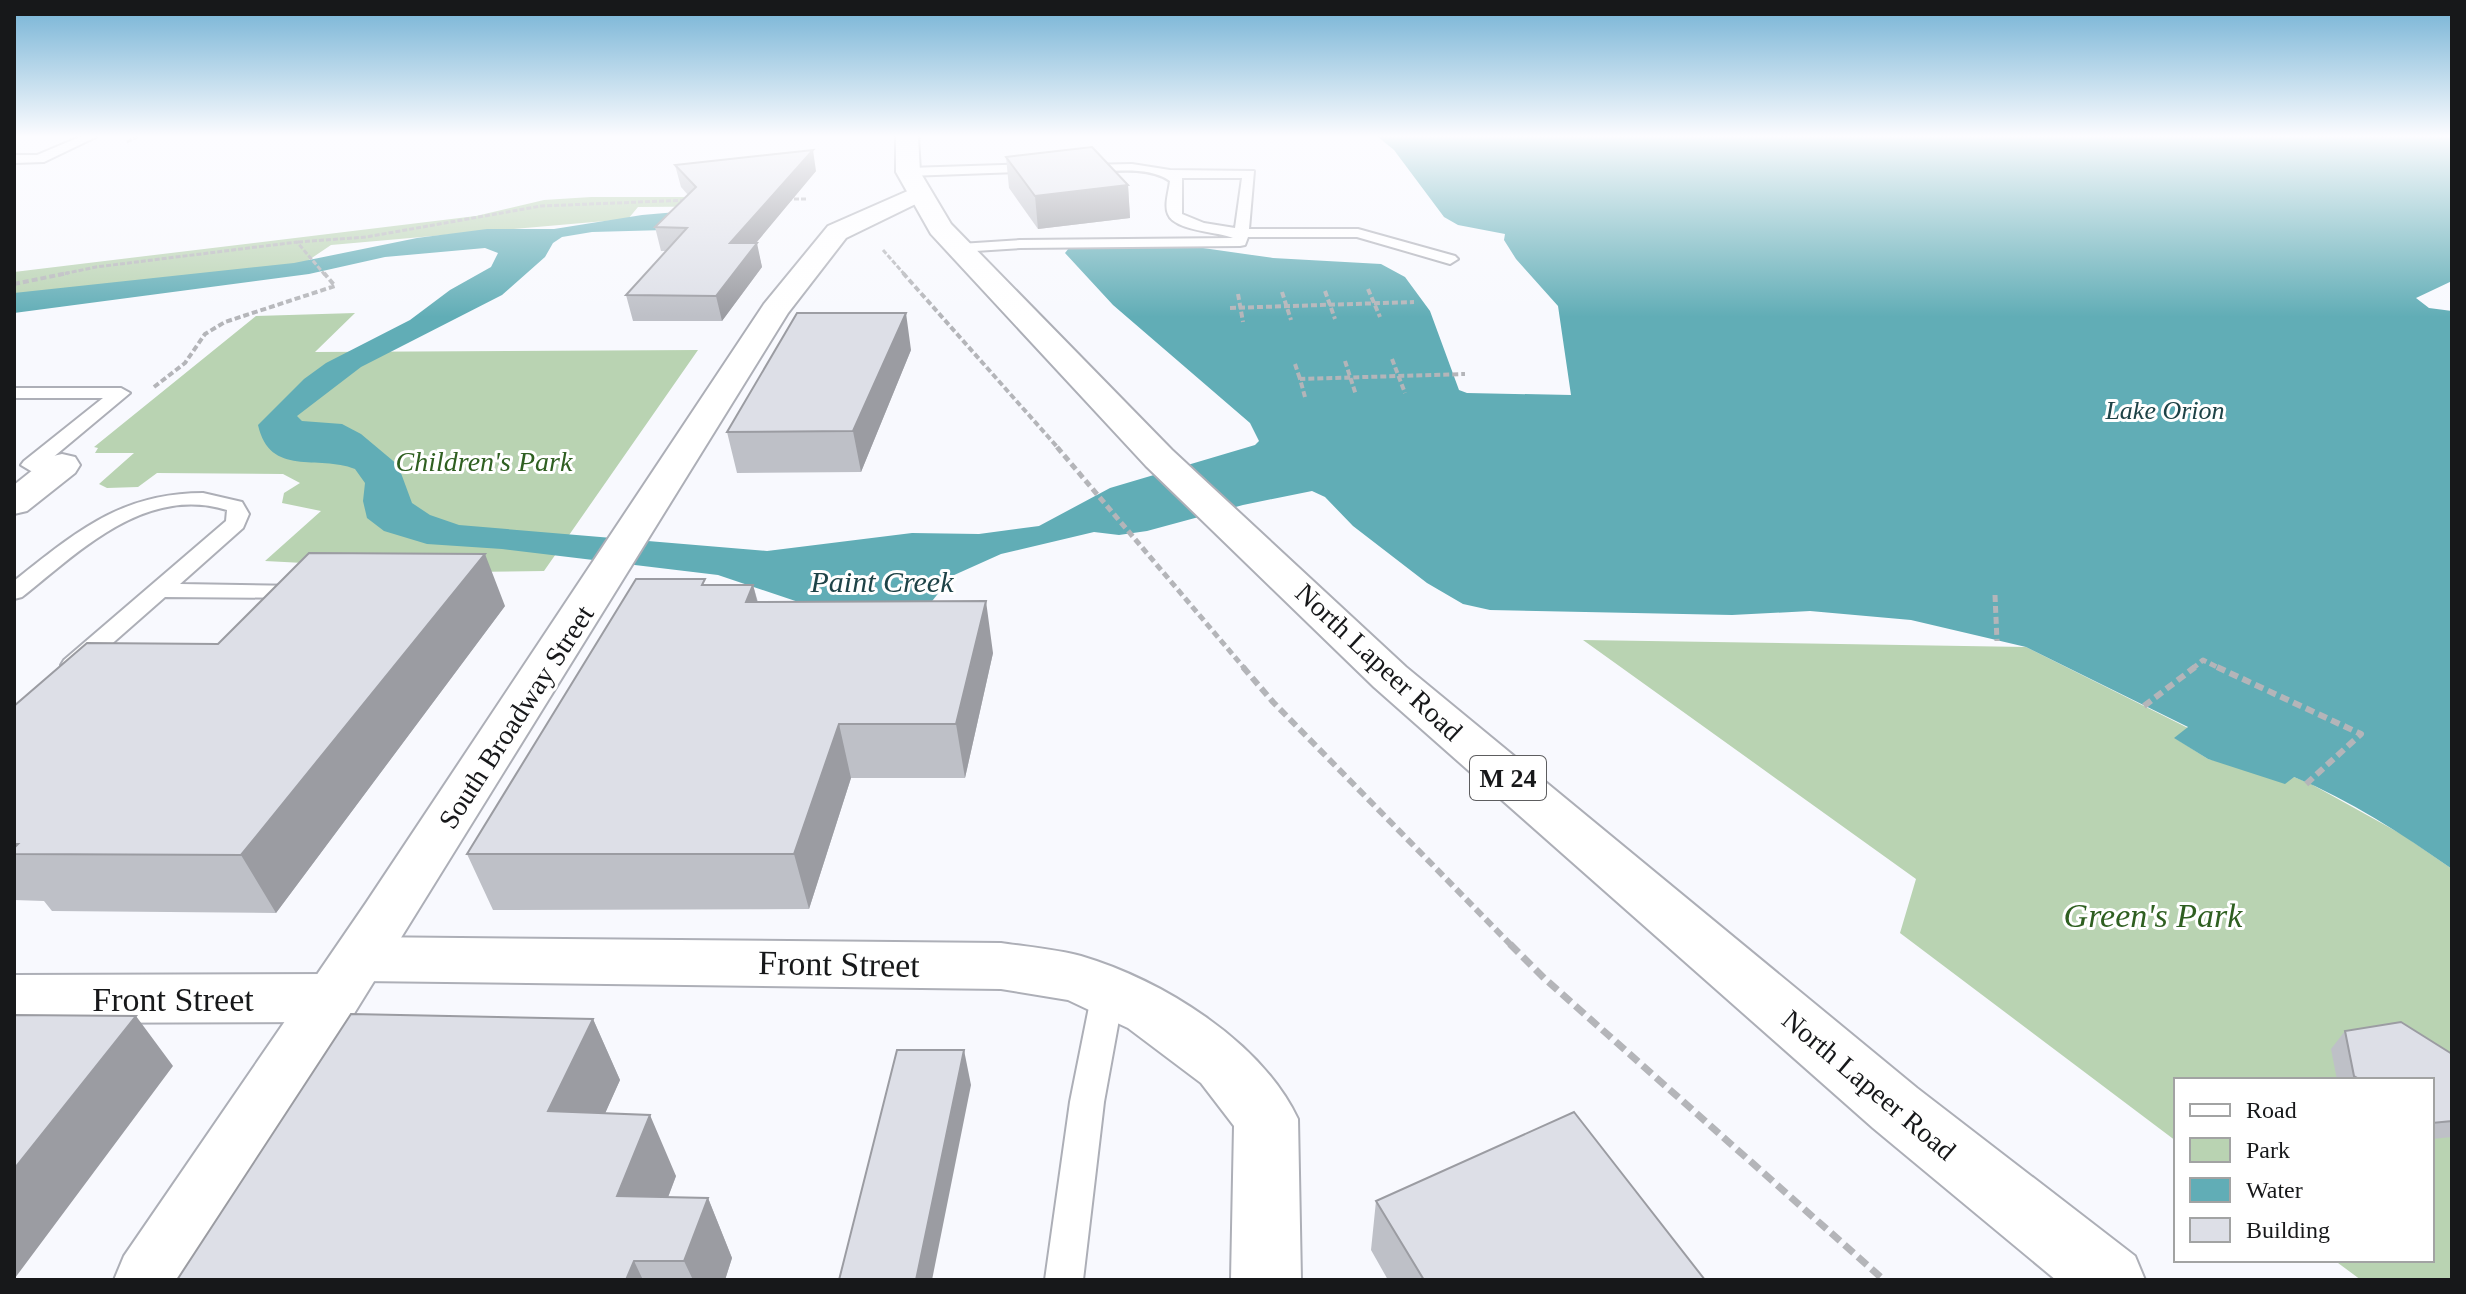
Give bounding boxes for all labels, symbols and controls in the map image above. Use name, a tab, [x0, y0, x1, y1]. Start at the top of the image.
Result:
water label: Lake Orion	[2104, 396, 2225, 425]
park label: Children's Park	[396, 446, 573, 477]
water label: Paint Creek	[809, 565, 954, 598]
street label: North Lapeer Road	[1289, 577, 1469, 747]
street label: South Broadway Street	[432, 599, 600, 834]
road number: M 24	[1470, 756, 1546, 800]
park label: Green's Park	[2064, 897, 2243, 934]
street label: Front Street	[758, 944, 921, 984]
street label: Front Street	[92, 981, 254, 1018]
street label: North Lapeer Road	[1776, 1004, 1962, 1166]
legend	[2174, 1078, 2434, 1262]
text: Road	[2246, 1097, 2297, 1123]
text: Park	[2246, 1137, 2290, 1163]
text: Water	[2246, 1177, 2303, 1203]
text: Building	[2246, 1217, 2330, 1243]

